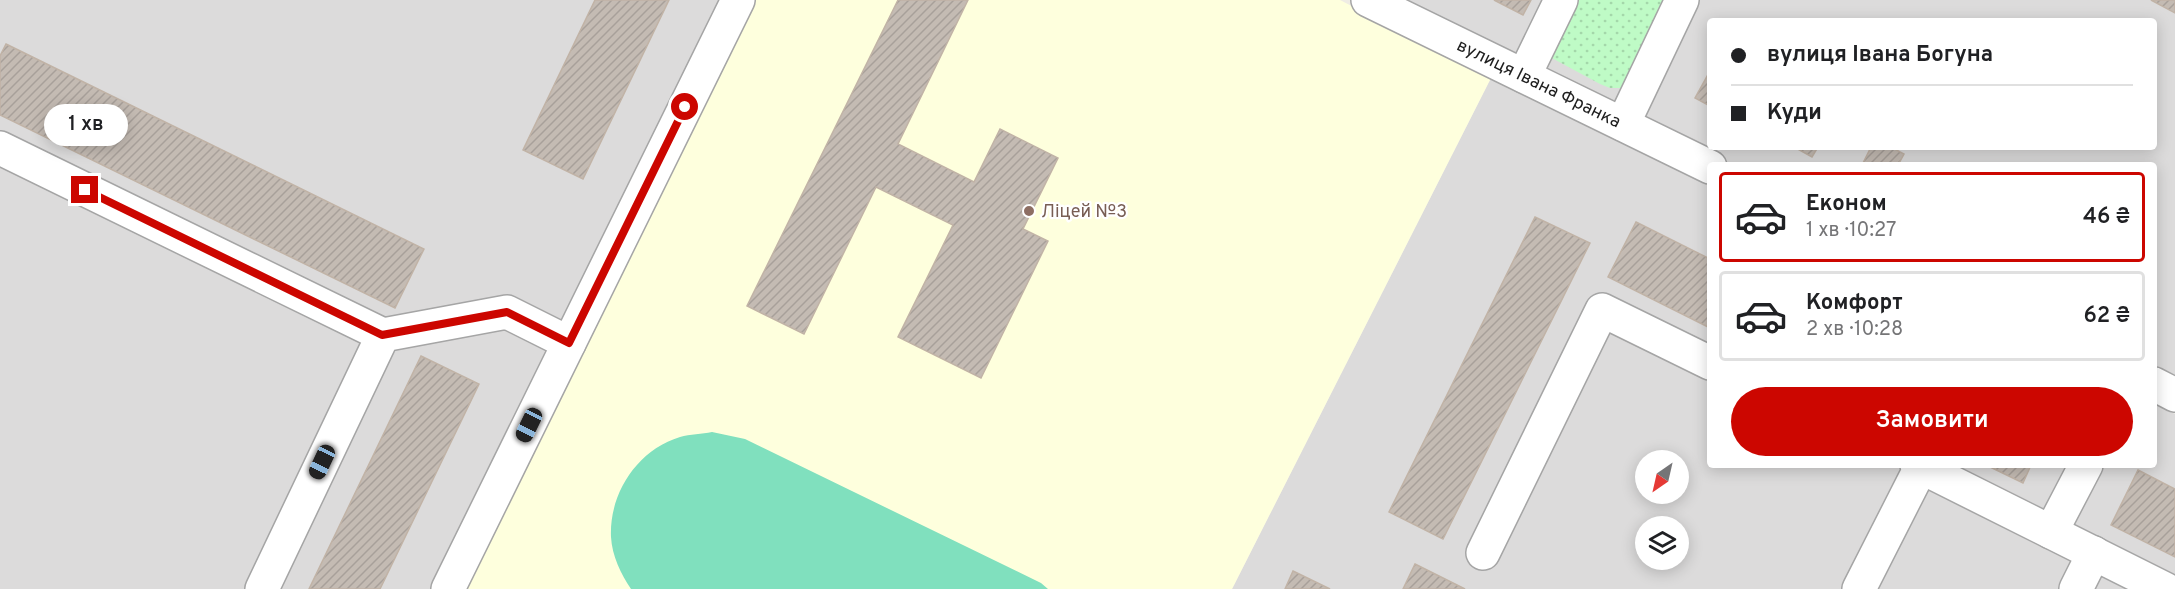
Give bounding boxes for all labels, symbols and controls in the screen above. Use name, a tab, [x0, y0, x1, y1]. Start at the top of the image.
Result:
street label: вулиця Івана Франка	[1452, 35, 1624, 134]
text: вулиця Івана Богуна	[1767, 42, 1993, 69]
route start	[671, 93, 698, 120]
text: Куди	[1767, 100, 1822, 127]
callout: 1 хв	[43, 103, 127, 145]
text: 1 хв	[68, 112, 104, 138]
route end	[71, 176, 98, 203]
icon: car	[1734, 190, 1788, 244]
text: Економ	[1806, 191, 1887, 218]
place label: Ліцей №3	[1041, 201, 1127, 224]
marker: Ліцей №3	[1022, 204, 1036, 218]
text: 46 ₴	[2083, 204, 2130, 231]
text: 1 хв · 10:27	[1806, 218, 1896, 244]
icon: car	[1734, 289, 1788, 343]
text: Комфорт	[1806, 290, 1903, 317]
text: 62 ₴	[2083, 303, 2130, 330]
text: 2 хв · 10:28	[1806, 317, 1903, 343]
button: Замовити	[1731, 387, 2133, 456]
car	[513, 405, 545, 445]
car	[306, 442, 338, 482]
north arrow	[1635, 450, 1689, 504]
map controls	[1635, 450, 1689, 570]
button: layers	[1635, 516, 1689, 570]

